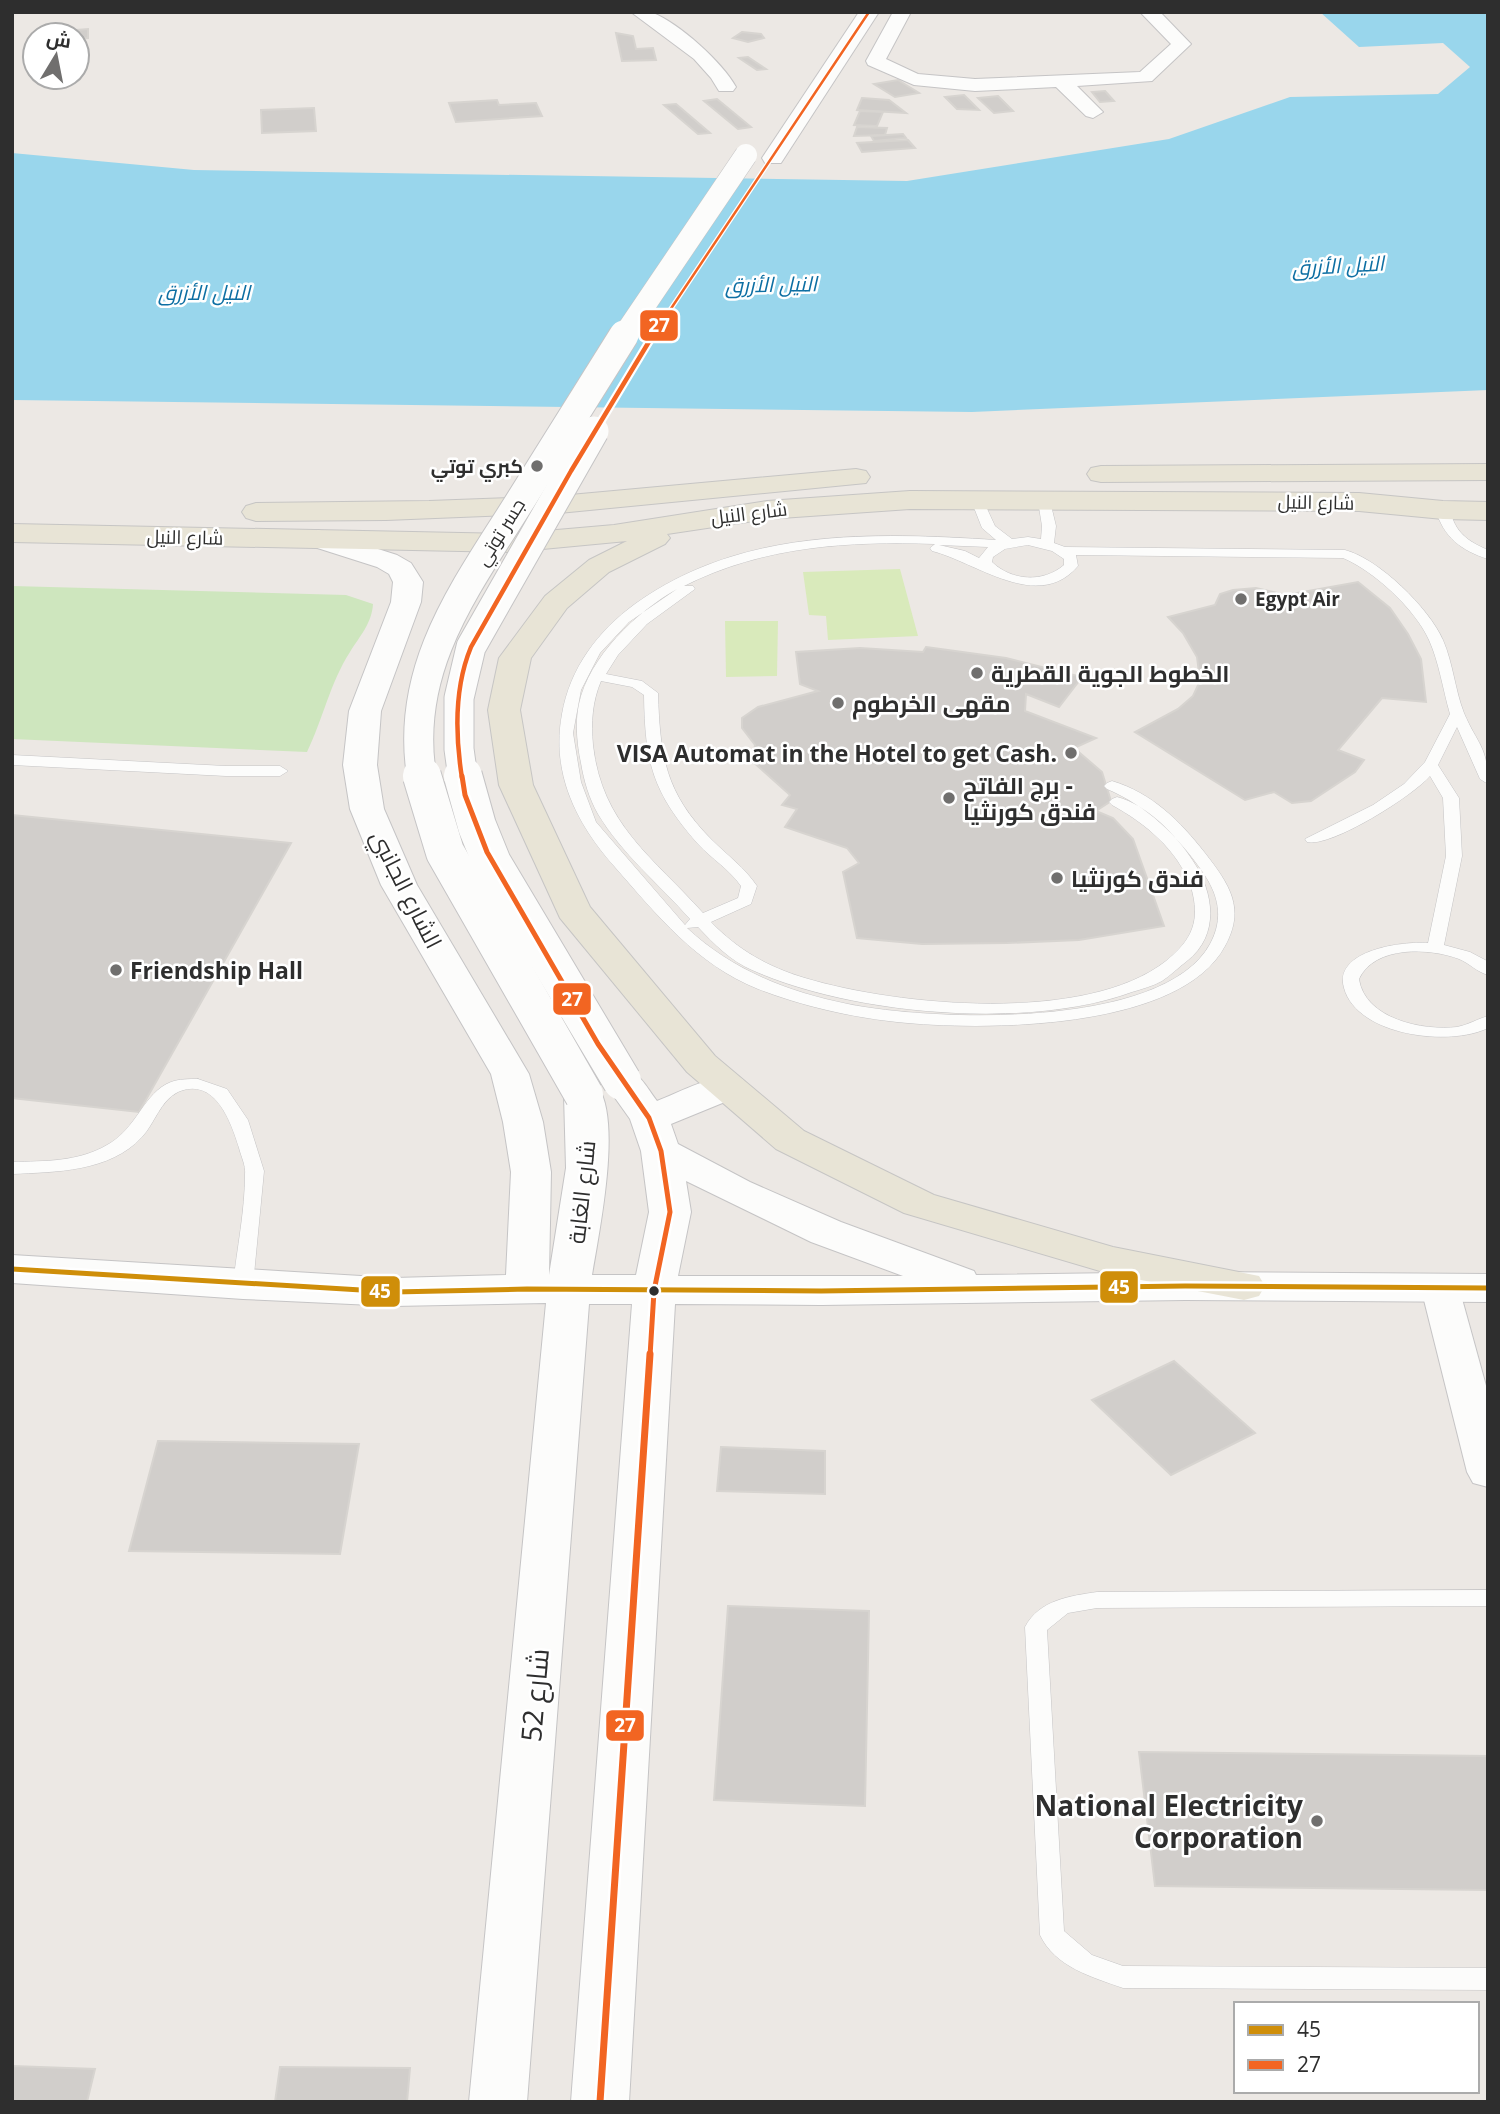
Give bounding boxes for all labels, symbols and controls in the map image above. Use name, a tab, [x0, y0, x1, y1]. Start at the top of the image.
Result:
north arrow	[21, 21, 91, 91]
text: ش	[45, 24, 73, 54]
water label: النيل الأزرق	[1291, 248, 1387, 281]
water label: النيل الأزرق	[725, 269, 820, 299]
water label: النيل الأزرق	[158, 278, 252, 306]
line badge: 27	[639, 309, 679, 342]
text: 27	[648, 312, 670, 338]
place label: كبري توتي	[431, 453, 523, 482]
marker: كبري توتي	[529, 458, 545, 474]
street label: شارع النيل	[1277, 488, 1354, 517]
street label: جسر توتي	[469, 493, 533, 572]
street label: شارع النيل	[709, 495, 789, 532]
street label: شارع النيل	[146, 523, 223, 552]
place label: Egypt Air	[1255, 586, 1340, 612]
marker: Egypt Air	[1233, 591, 1249, 607]
place label: الخطوط الجوية القطرية	[991, 657, 1229, 689]
marker: الخطوط الجوية القطرية	[969, 665, 985, 681]
place label: مقهى الخرطوم	[852, 687, 1011, 720]
marker: مقهى الخرطوم	[830, 695, 846, 711]
place label: VISA Automat in the Hotel to get Cash.	[617, 737, 1057, 769]
marker: VISA Automat in the Hotel to get Cash.	[1063, 745, 1079, 761]
place label: برج الفاتح - فندق كورنثيا	[963, 769, 1096, 827]
marker: برج الفاتح - فندق كورنثيا	[941, 790, 957, 806]
street label: الشارع الجانبي	[361, 824, 450, 955]
place label: فندق كورنثيا	[1071, 862, 1204, 894]
marker: فندق كورنثيا	[1049, 870, 1065, 886]
place label: Friendship Hall	[130, 954, 303, 986]
marker: Friendship Hall	[108, 962, 124, 978]
line badge: 27	[552, 982, 592, 1016]
text: 27	[561, 986, 583, 1012]
street label: شارع الغابة	[560, 1139, 603, 1245]
line badge: 45	[1099, 1270, 1139, 1304]
text: 45	[1108, 1274, 1130, 1300]
line badge: 45	[360, 1275, 401, 1308]
text: 45	[369, 1278, 391, 1304]
unlabelled marker	[647, 1284, 661, 1298]
street label: شارع 52	[511, 1647, 558, 1743]
line badge: 27	[605, 1709, 645, 1742]
text: 27	[614, 1712, 636, 1738]
place label: National Electricity Corporation	[1035, 1786, 1303, 1856]
marker: National Electricity Corporation	[1309, 1813, 1325, 1829]
legend	[1234, 2002, 1479, 2093]
text: 45	[1297, 2015, 1321, 2043]
text: 27	[1297, 2050, 1321, 2078]

